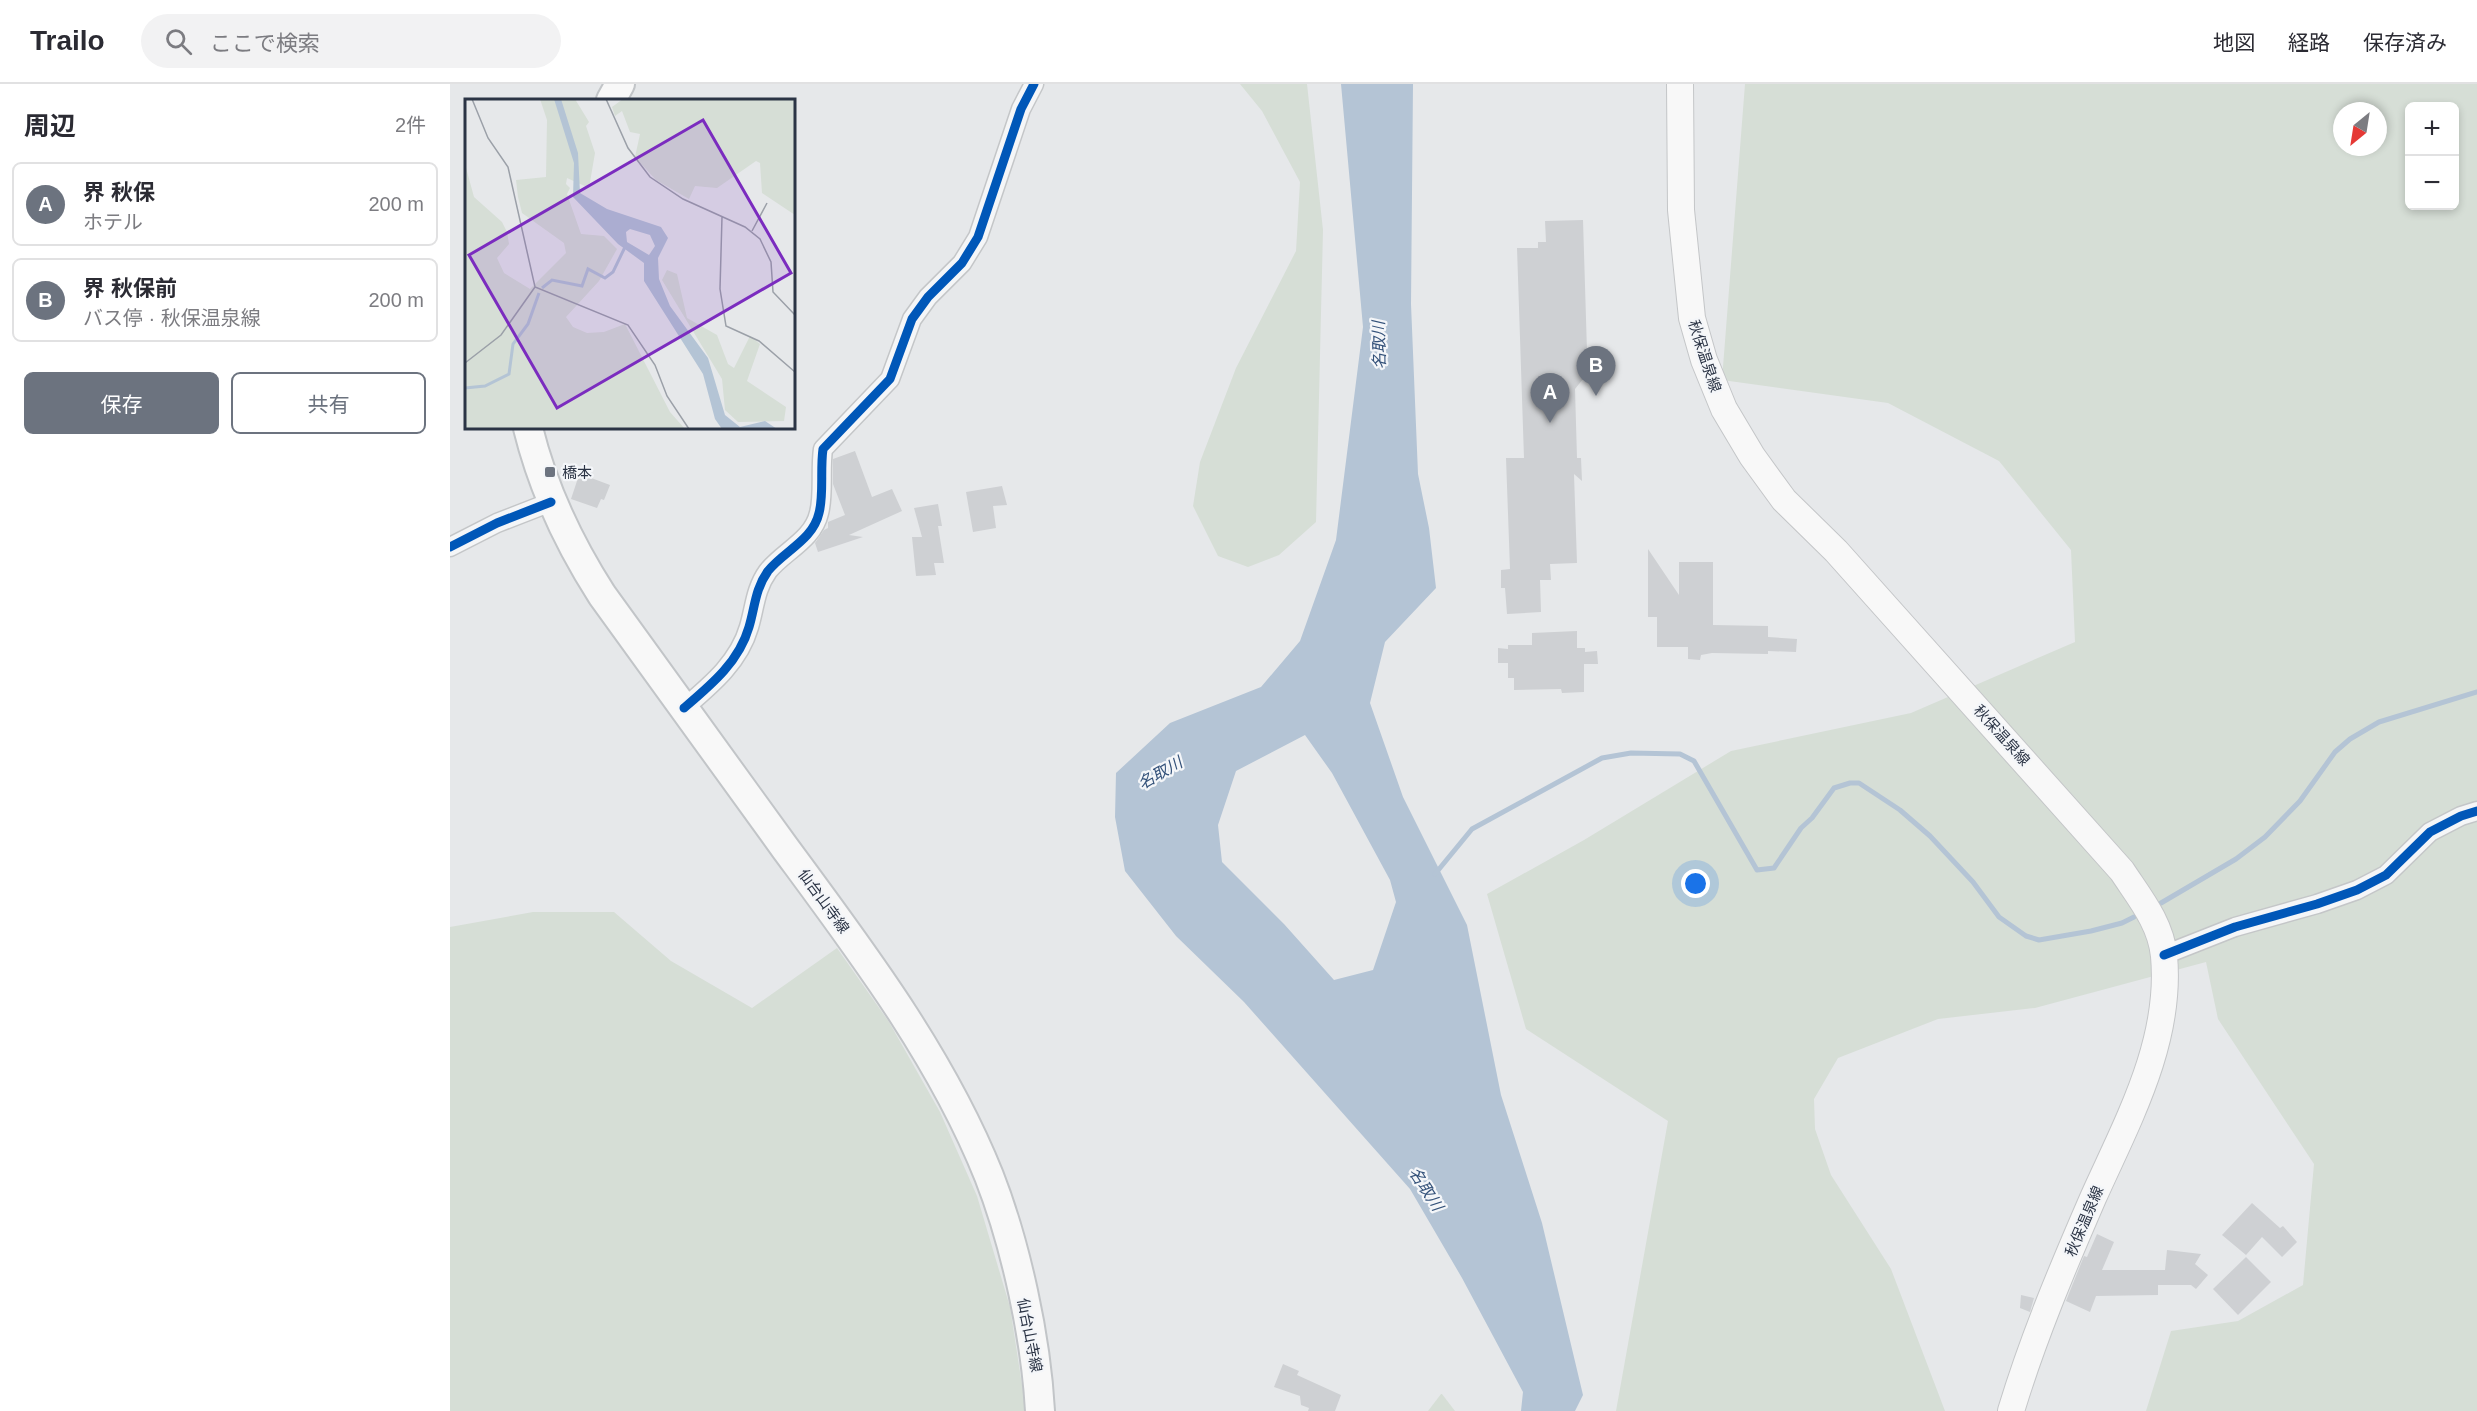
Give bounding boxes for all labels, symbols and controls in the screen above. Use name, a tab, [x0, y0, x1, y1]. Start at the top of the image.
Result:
search box	[141, 14, 561, 68]
text: Trailo	[30, 25, 105, 56]
icon: search	[162, 25, 195, 58]
text: ここで検索	[210, 31, 320, 56]
text: 地図	[2213, 31, 2255, 54]
text: 経路	[2288, 31, 2330, 54]
text: 保存済み	[2363, 31, 2447, 54]
inset map	[465, 99, 795, 429]
north arrow	[2333, 102, 2387, 156]
map controls	[2405, 102, 2459, 210]
button: +	[2405, 102, 2459, 156]
text: 周辺	[24, 111, 76, 141]
text: 2件	[395, 114, 426, 136]
button: −	[2405, 156, 2459, 210]
text: 界 秋保	[83, 180, 155, 205]
text: A	[38, 193, 53, 215]
text: 200 m	[368, 193, 424, 215]
text: ホテル	[83, 211, 143, 233]
text: 界 秋保前	[83, 276, 177, 301]
text: B	[38, 289, 53, 311]
text: 200 m	[368, 289, 424, 311]
text: バス停 · 秋保温泉線	[83, 307, 261, 329]
street label: 秋保温泉線	[1685, 318, 1725, 394]
water label: 名取川	[1370, 319, 1388, 369]
pin: B	[1576, 346, 1616, 396]
button: 保存	[24, 372, 219, 434]
button: 共有	[231, 372, 426, 434]
pin: A	[1530, 374, 1570, 423]
place label: 橋本	[562, 464, 592, 481]
marker: 橋本	[543, 465, 557, 479]
street label: 秋保温泉線	[1971, 701, 2033, 769]
water label: 名取川	[1135, 753, 1187, 792]
street label: 仙台山寺線	[795, 866, 853, 936]
your location	[1681, 869, 1710, 898]
water label: 名取川	[1406, 1164, 1447, 1215]
street label: 秋保温泉線	[2062, 1183, 2106, 1259]
street label: 仙台山寺線	[1014, 1297, 1046, 1373]

